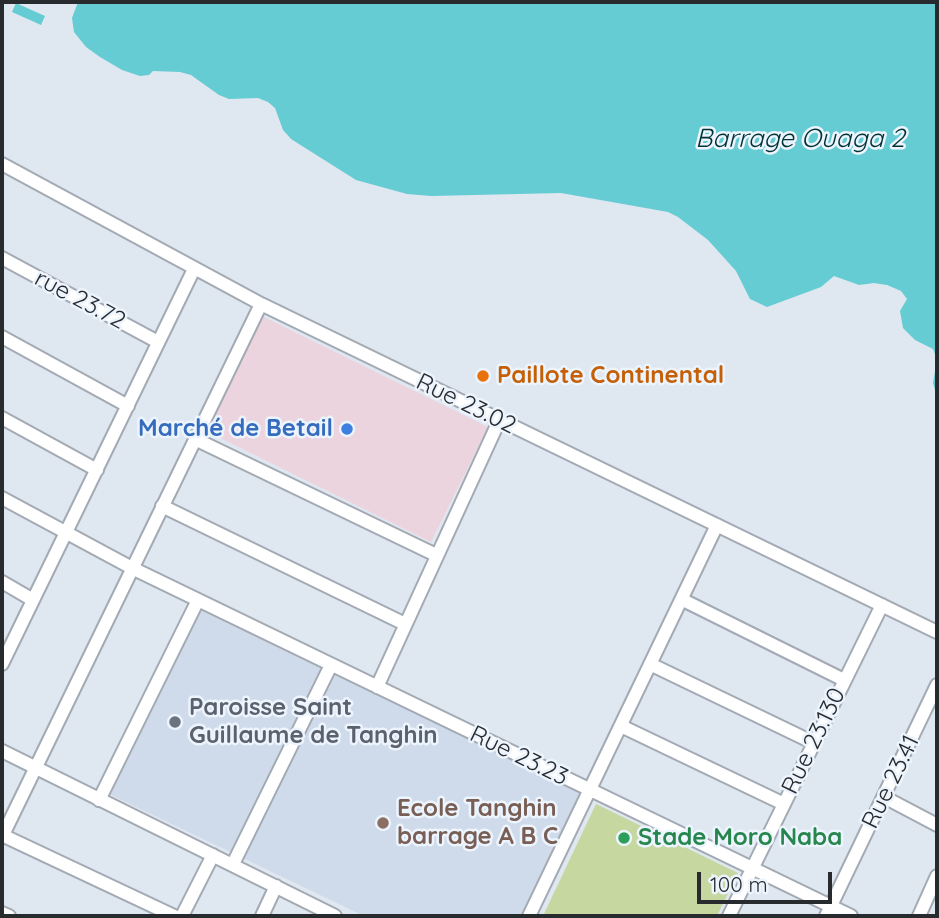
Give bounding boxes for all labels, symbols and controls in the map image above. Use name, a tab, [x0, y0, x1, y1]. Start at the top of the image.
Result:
water label: Barrage Ouaga 2	[695, 123, 905, 155]
street label: rue 23.72	[30, 264, 130, 336]
place label: Paillote Continental	[497, 362, 724, 390]
street label: Rue 23.02	[411, 368, 521, 440]
marker: Paillote Continental	[475, 368, 491, 384]
place label: Marché de Betail	[138, 415, 333, 443]
marker: Marché de Betail	[339, 421, 355, 437]
street label: Rue 23.130	[776, 683, 852, 799]
place label: Paroisse Saint Guillaume de Tanghin	[189, 694, 438, 750]
marker: Paroisse Saint Guillaume de Tanghin	[167, 714, 183, 730]
street label: Rue 23.23	[465, 720, 573, 792]
street label: Rue 23.41	[856, 731, 926, 833]
place label: Ecole Tanghin barrage A B C	[397, 795, 558, 851]
marker: Ecole Tanghin barrage A B C	[375, 815, 391, 831]
place label: Stade Moro Naba	[638, 824, 842, 852]
marker: Stade Moro Naba	[616, 830, 632, 846]
scale bar	[701, 858, 836, 902]
text: 100 m	[710, 871, 768, 897]

